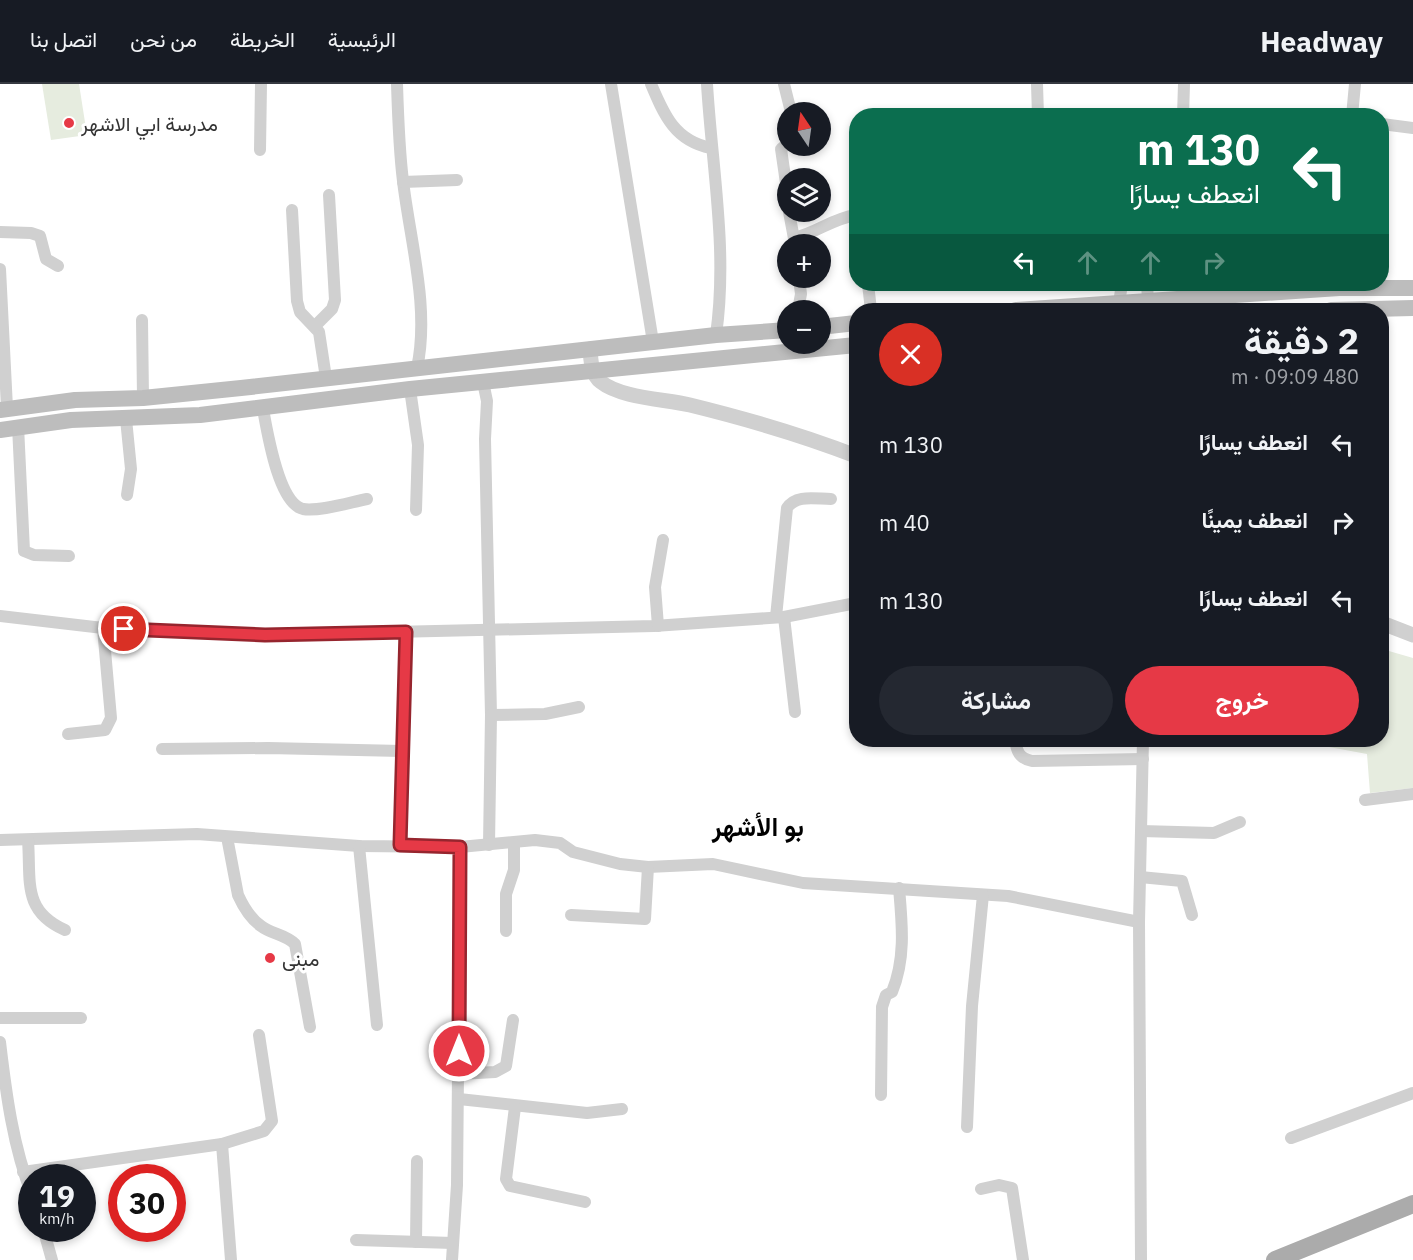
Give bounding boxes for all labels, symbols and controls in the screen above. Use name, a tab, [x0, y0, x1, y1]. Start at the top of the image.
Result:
text: Headway	[1260, 23, 1383, 60]
text: اتصل بنا	[30, 25, 97, 53]
text: من نحن	[130, 25, 197, 53]
text: الخريطة	[230, 25, 295, 53]
text: الرئيسية	[328, 25, 396, 53]
north arrow	[777, 102, 831, 156]
map controls	[777, 102, 831, 354]
place label: مدرسة ابي الاشهر	[80, 110, 218, 141]
marker: مدرسة ابي الاشهر	[62, 116, 76, 130]
text: 130 m	[1137, 122, 1260, 177]
icon: left	[1281, 132, 1359, 210]
button: layers	[777, 168, 831, 222]
text: انعطف يسارًا	[1129, 175, 1260, 210]
button: +	[777, 234, 831, 288]
icon: left	[1008, 246, 1041, 279]
icon: ahead	[1071, 246, 1104, 279]
icon: ahead	[1134, 246, 1167, 279]
icon: right	[1197, 246, 1230, 279]
button: −	[777, 300, 831, 354]
text: 2 دقيقة	[1244, 317, 1359, 364]
button: close	[879, 323, 942, 386]
text: 480 m · 09:09	[1231, 363, 1359, 390]
text: انعطف يسارًا	[1199, 427, 1308, 456]
icon: left	[1326, 428, 1359, 461]
text: 130 m	[879, 430, 943, 459]
text: انعطف يمينًا	[1201, 505, 1308, 534]
icon: right	[1326, 506, 1359, 539]
text: 40 m	[879, 508, 930, 537]
text: انعطف يسارًا	[1199, 583, 1308, 612]
icon: left	[1326, 584, 1359, 617]
text: 130 m	[879, 586, 943, 615]
pin	[98, 603, 149, 654]
icon: arrive	[107, 612, 140, 645]
button: مشاركة	[879, 666, 1113, 735]
button: خروج	[1125, 666, 1359, 735]
district label: بو الأشهر	[711, 809, 804, 843]
place label: مبنى	[282, 945, 319, 972]
marker: مبنى	[263, 951, 277, 965]
position arrow	[427, 1019, 491, 1083]
speed limit sign: 30	[108, 1164, 186, 1242]
text: 19	[39, 1176, 75, 1215]
text: km/h	[39, 1209, 75, 1228]

